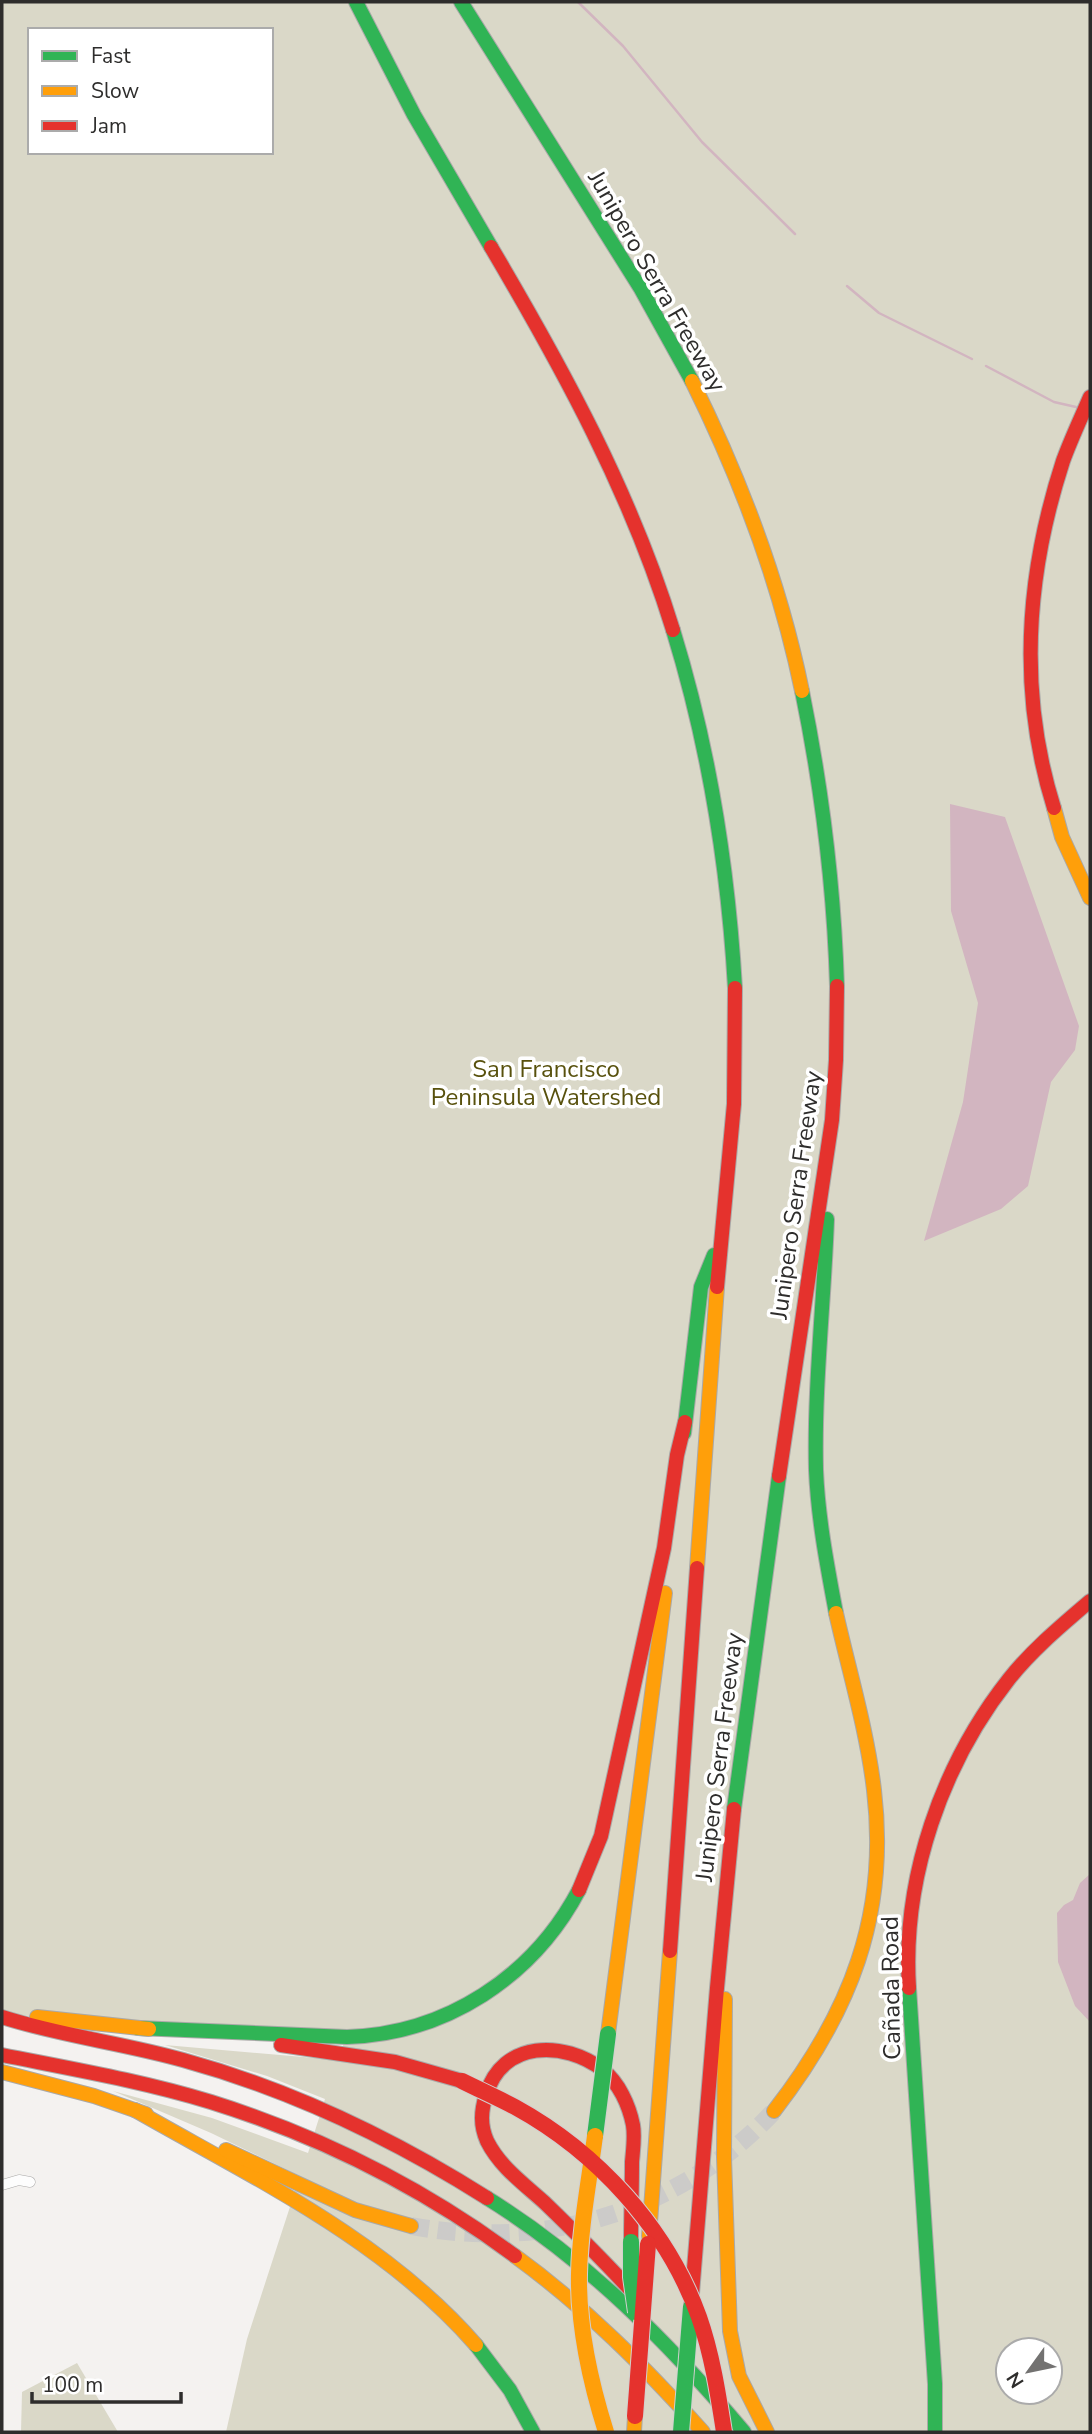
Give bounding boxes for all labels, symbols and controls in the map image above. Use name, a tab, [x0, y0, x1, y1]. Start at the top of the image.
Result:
legend	[28, 28, 273, 154]
text: Fast	[91, 42, 131, 70]
text: Slow	[91, 77, 140, 105]
text: Jam	[90, 112, 127, 140]
street label: Junipero Serra Freeway	[580, 164, 734, 398]
park label: San Francisco Peninsula Watershed	[431, 1053, 661, 1113]
street label: Junipero Serra Freeway	[763, 1068, 829, 1322]
street label: Junipero Serra Freeway	[688, 1630, 750, 1884]
street label: Cañada Road	[874, 1916, 908, 2060]
north arrow	[994, 2336, 1064, 2406]
scale bar	[32, 2360, 180, 2404]
text: N	[1001, 2367, 1030, 2393]
text: 100 m	[42, 2371, 103, 2399]

